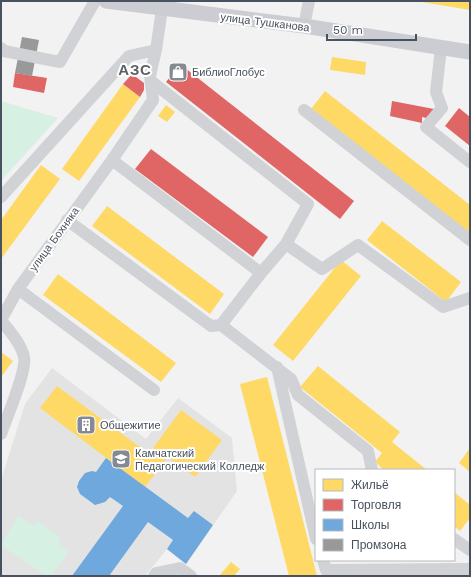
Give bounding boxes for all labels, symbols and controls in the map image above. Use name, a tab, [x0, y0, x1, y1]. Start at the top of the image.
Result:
street label: улица Тушканова	[220, 11, 311, 35]
scale bar	[327, 16, 416, 42]
text: 50 m	[333, 23, 363, 37]
district label: АЗС	[118, 61, 152, 79]
shop icon: БиблиоГлобус	[167, 61, 189, 83]
place label: БиблиоГлобус	[192, 66, 265, 79]
street label: улица Бохняка	[27, 204, 82, 274]
building icon: Общежитие	[75, 414, 97, 436]
place label: Общежитие	[100, 419, 161, 432]
place label: Камчатский Педагогический Колледж	[135, 447, 265, 473]
school or university icon: Камчатский Педагогический Колледж	[110, 448, 132, 470]
legend	[315, 469, 455, 561]
text: Жильё	[351, 478, 389, 492]
text: Торговля	[351, 498, 401, 512]
text: Школы	[351, 518, 389, 532]
text: Промзона	[351, 538, 407, 552]

